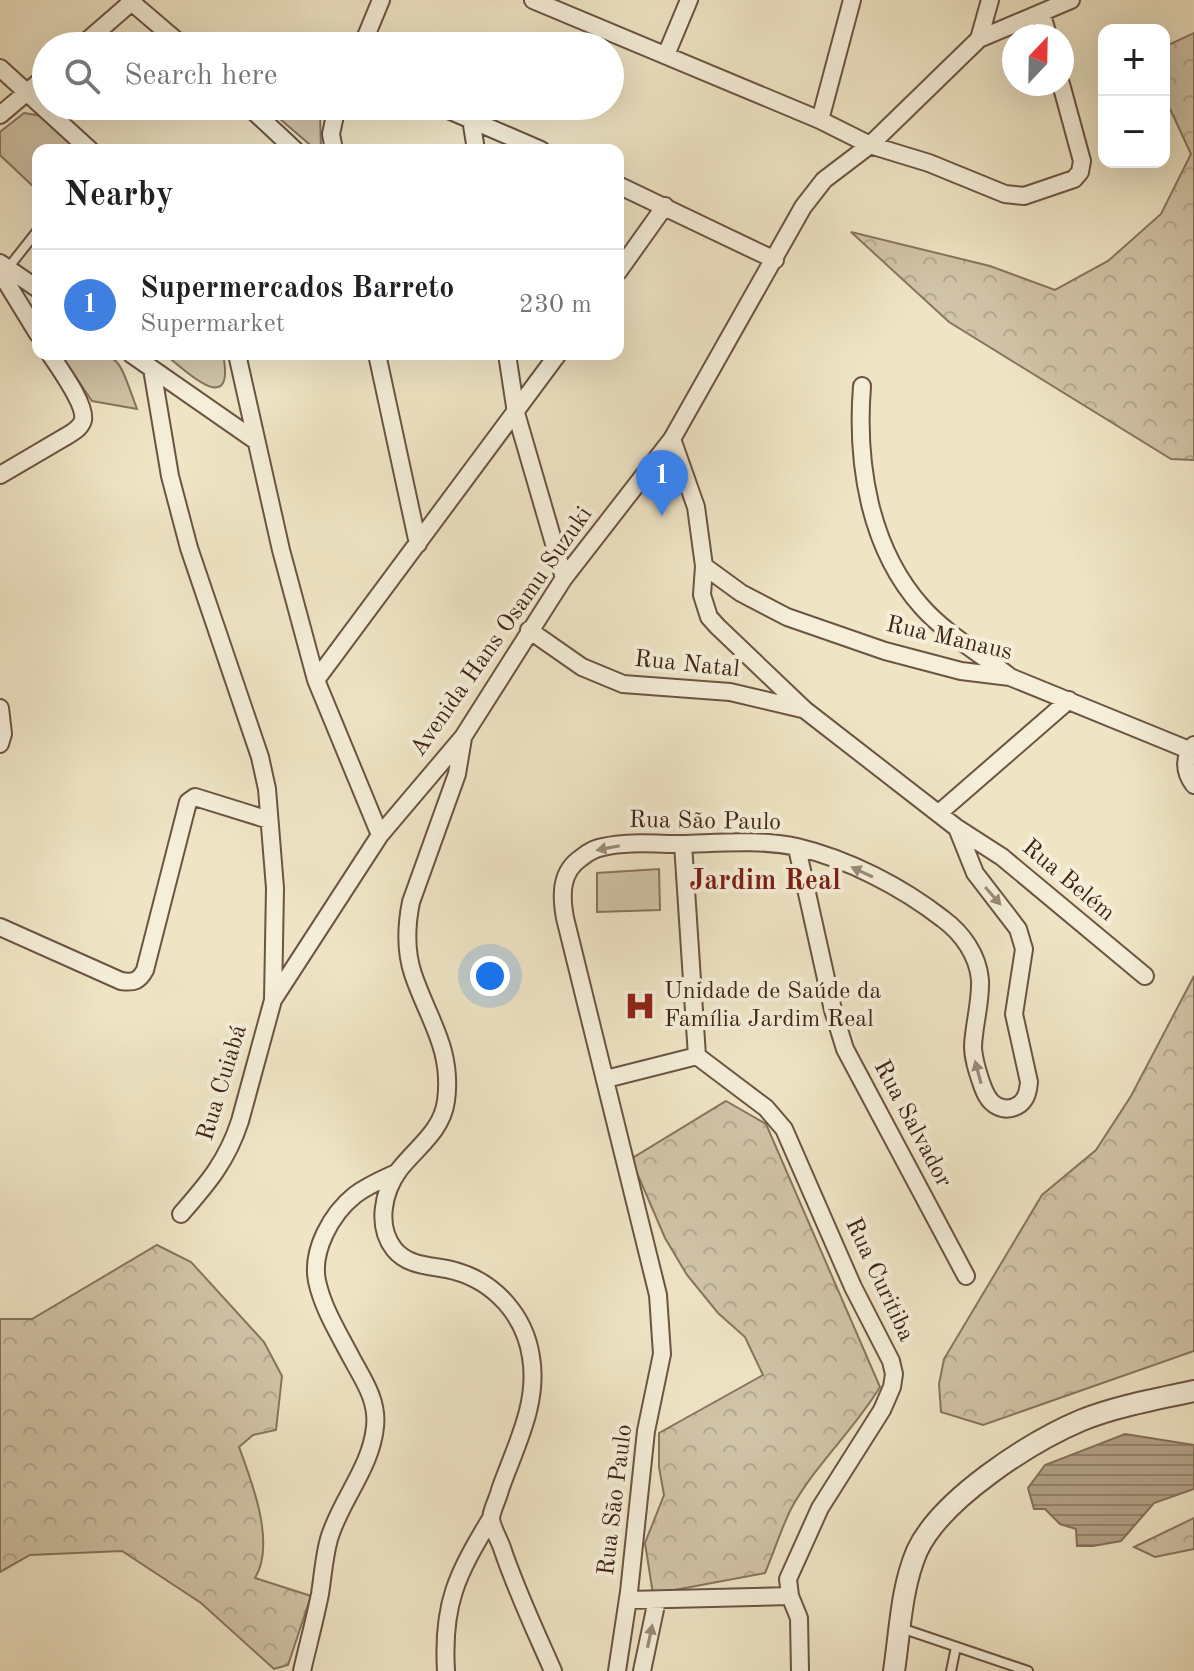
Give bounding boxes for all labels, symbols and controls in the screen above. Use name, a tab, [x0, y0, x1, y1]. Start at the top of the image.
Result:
north arrow	[1002, 24, 1074, 96]
map controls	[1098, 24, 1170, 168]
button: +	[1098, 24, 1170, 96]
search box	[32, 32, 624, 120]
icon: search	[60, 54, 104, 98]
text: Search here	[124, 61, 278, 91]
button: −	[1098, 96, 1170, 168]
text: Nearby	[64, 179, 174, 213]
text: Supermercados Barreto	[140, 274, 454, 304]
text: 1	[82, 292, 98, 318]
text: 230 m	[519, 292, 592, 318]
text: Supermarket	[140, 311, 285, 337]
pin: 1	[636, 450, 688, 516]
street label: Avenida Hans Osamu Suzuki	[407, 503, 597, 761]
street label: Rua Manaus	[884, 613, 1014, 665]
street label: Rua Natal	[633, 648, 741, 682]
street label: Rua São Paulo	[629, 809, 781, 835]
street label: Rua Belém	[1017, 836, 1119, 926]
one-way arrow	[595, 842, 620, 854]
one-way arrow	[851, 865, 874, 879]
district label: Jardim Real	[689, 868, 841, 896]
one-way arrow	[983, 887, 1001, 906]
your location	[470, 956, 510, 996]
place label: Unidade de Saúde da Família Jardim Real	[664, 980, 881, 1032]
hospital icon: Unidade de Saúde da Família Jardim Real	[623, 989, 657, 1023]
street label: Rua Cuiabá	[194, 1022, 252, 1144]
street label: Rua Salvador	[869, 1057, 956, 1192]
one-way arrow	[971, 1059, 984, 1083]
street label: Rua Curitiba	[840, 1215, 918, 1345]
street label: Rua São Paulo	[595, 1423, 637, 1577]
one-way arrow	[644, 1623, 657, 1648]

